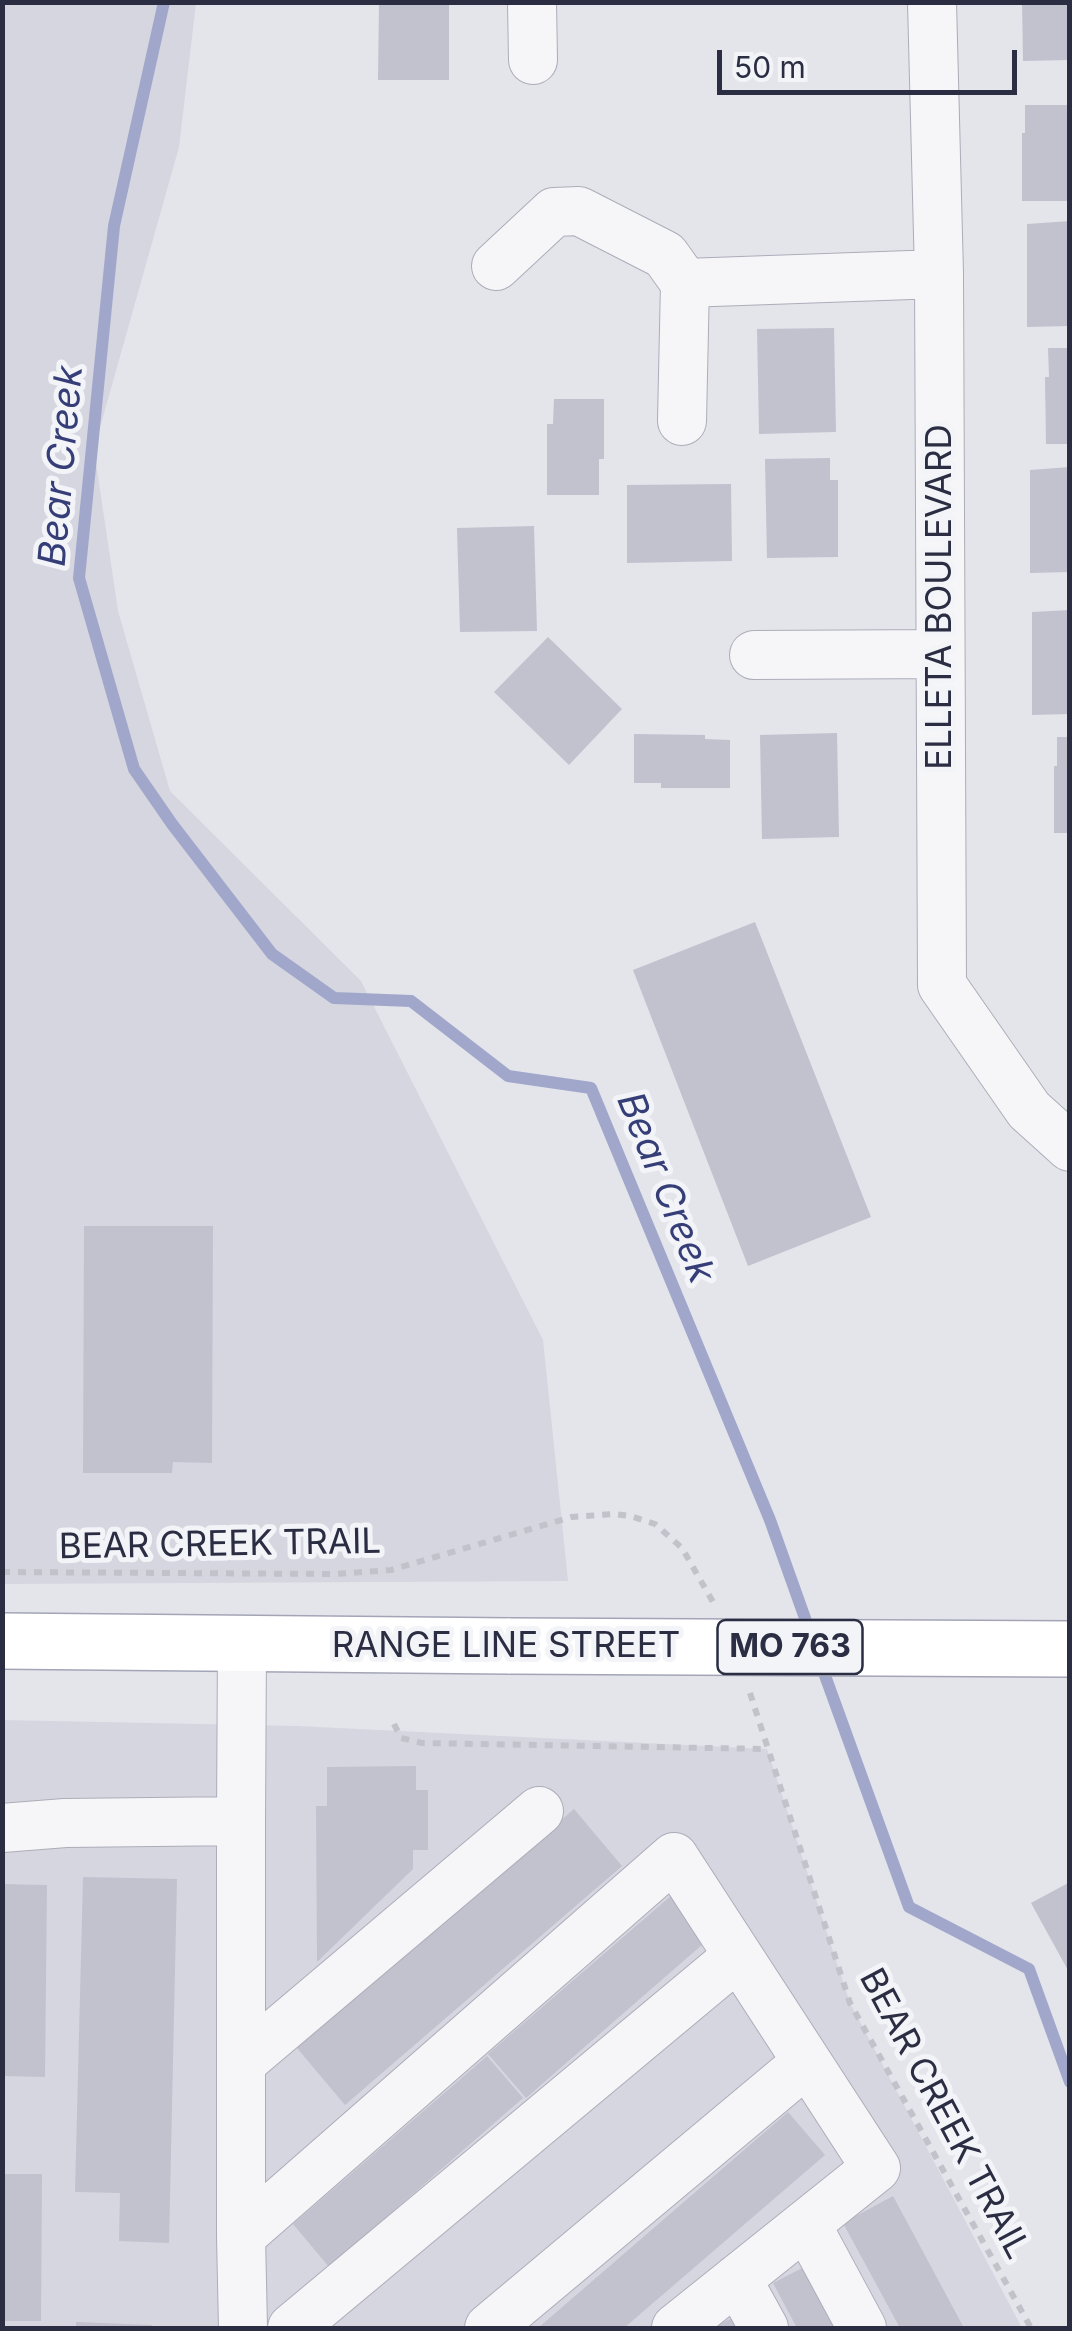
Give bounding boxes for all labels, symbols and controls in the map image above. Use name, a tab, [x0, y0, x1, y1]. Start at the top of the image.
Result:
scale bar	[722, 30, 1022, 92]
text: 50 m	[734, 49, 806, 85]
water label: Bear Creek	[31, 364, 93, 568]
street label: ELLETA BOULEVARD	[919, 424, 961, 770]
water label: Bear Creek	[606, 1086, 724, 1290]
street label: BEAR CREEK TRAIL	[58, 1521, 382, 1569]
road number: MO 763	[718, 1620, 862, 1674]
street label: RANGE LINE STREET	[332, 1625, 680, 1667]
street label: BEAR CREEK TRAIL	[850, 1962, 1038, 2266]

